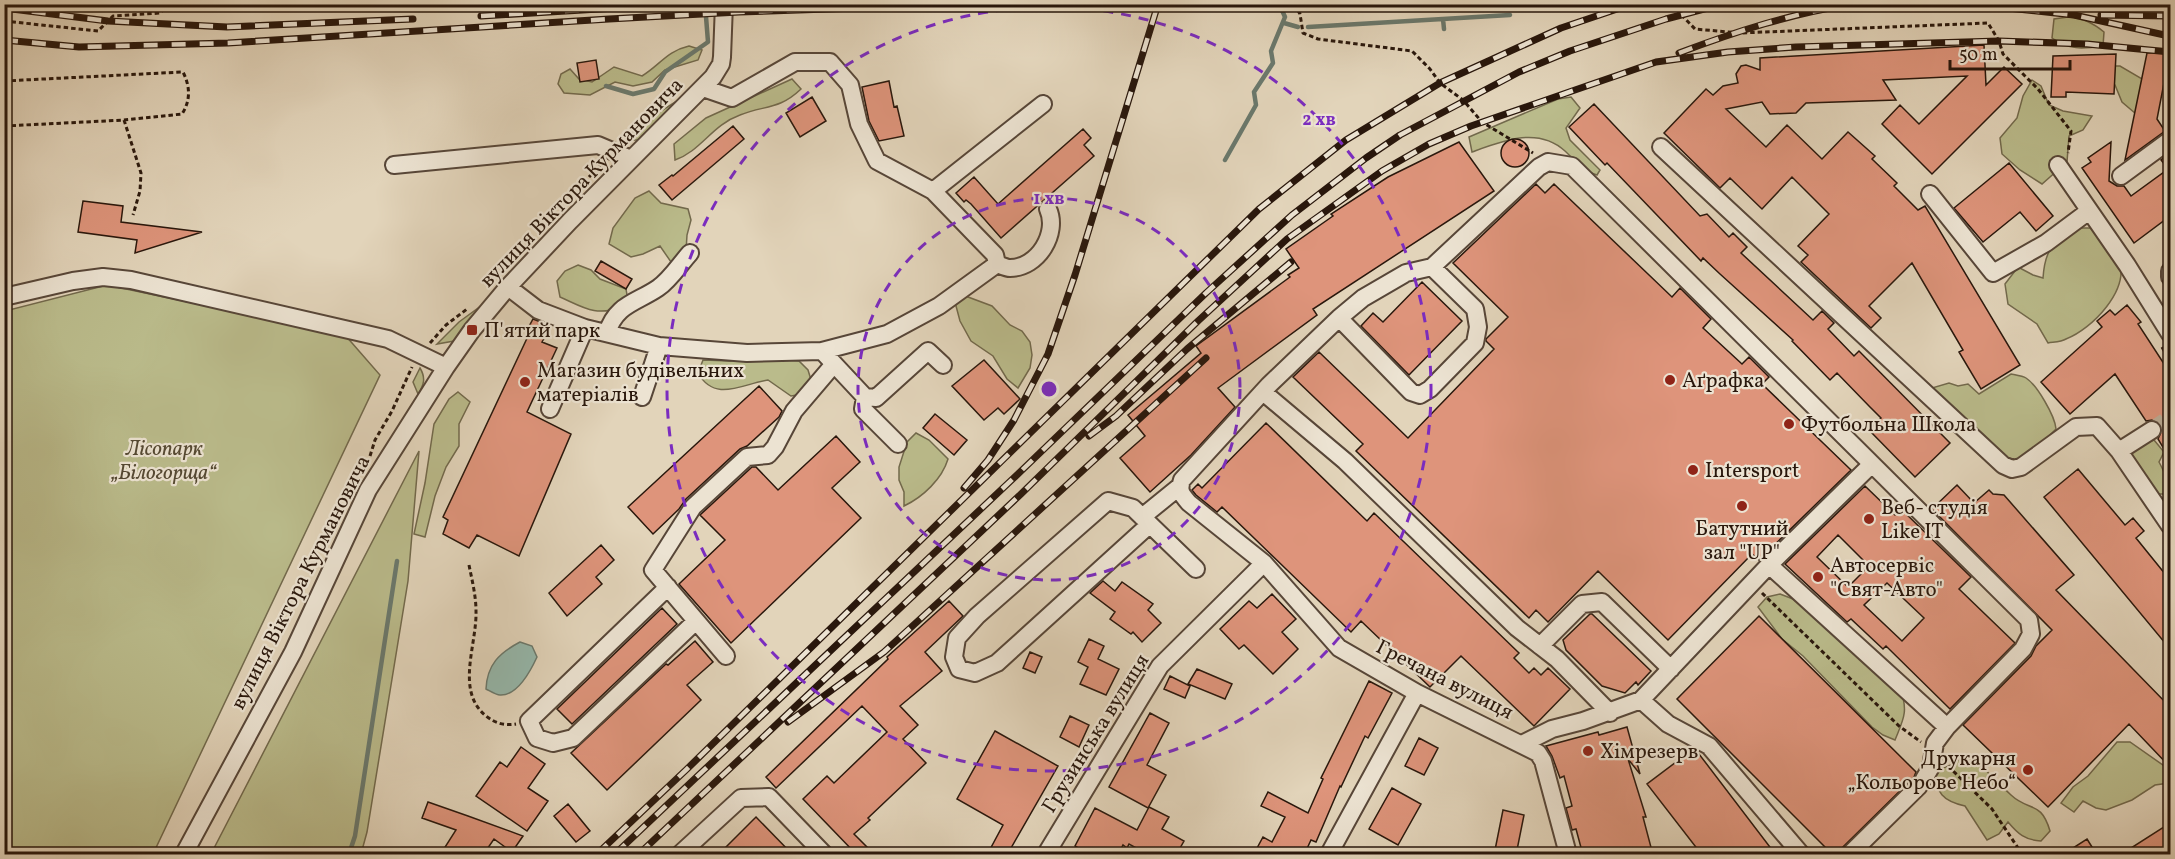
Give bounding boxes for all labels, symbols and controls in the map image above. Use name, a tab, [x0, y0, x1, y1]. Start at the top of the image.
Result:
scale bar	[1950, 33, 2070, 71]
text: 50 m	[1959, 43, 1998, 68]
street label: вулиця Віктора Курмановича	[474, 72, 690, 294]
text: 2 хв	[1302, 108, 1336, 133]
text: 1 хв	[1033, 187, 1065, 212]
place label: П'ятий парк	[484, 317, 600, 346]
marker: П'ятий парк	[465, 323, 479, 337]
place label: Магазин будівельних матеріалів	[537, 357, 744, 410]
place label: Аґрафка	[1682, 367, 1764, 396]
marker: Аґрафка	[1663, 373, 1677, 387]
marker: Магазин будівельних матеріалів	[518, 375, 532, 389]
centre of rings	[1039, 379, 1059, 399]
place label: Футбольна Школа	[1801, 411, 1976, 440]
marker: Футбольна Школа	[1782, 417, 1796, 431]
park label: Лісопарк „Білогорща“	[110, 435, 217, 488]
street label: вулиця Віктора Курмановича	[224, 451, 378, 715]
place label: Intersport	[1705, 457, 1799, 486]
marker: Intersport	[1686, 463, 1700, 477]
place label: Веб- студія Like IT	[1881, 494, 1988, 547]
marker: Батутний зал "UP"	[1735, 499, 1749, 513]
marker: Веб- студія Like IT	[1862, 512, 1876, 526]
place label: Батутний зал "UP"	[1695, 515, 1789, 568]
place label: Автосервіс "Свят-Авто"	[1830, 552, 1943, 605]
marker: Автосервіс "Свят-Авто"	[1811, 570, 1825, 584]
street label: Гречана вулиця	[1371, 633, 1518, 728]
street label: Грузинська вулиця	[1035, 648, 1157, 819]
place label: Хімрезерв	[1600, 738, 1698, 767]
marker: Хімрезерв	[1581, 744, 1595, 758]
place label: Друкарня „Кольорове Небо“	[1847, 745, 2016, 798]
marker: Друкарня „Кольорове Небо“	[2021, 763, 2035, 777]

